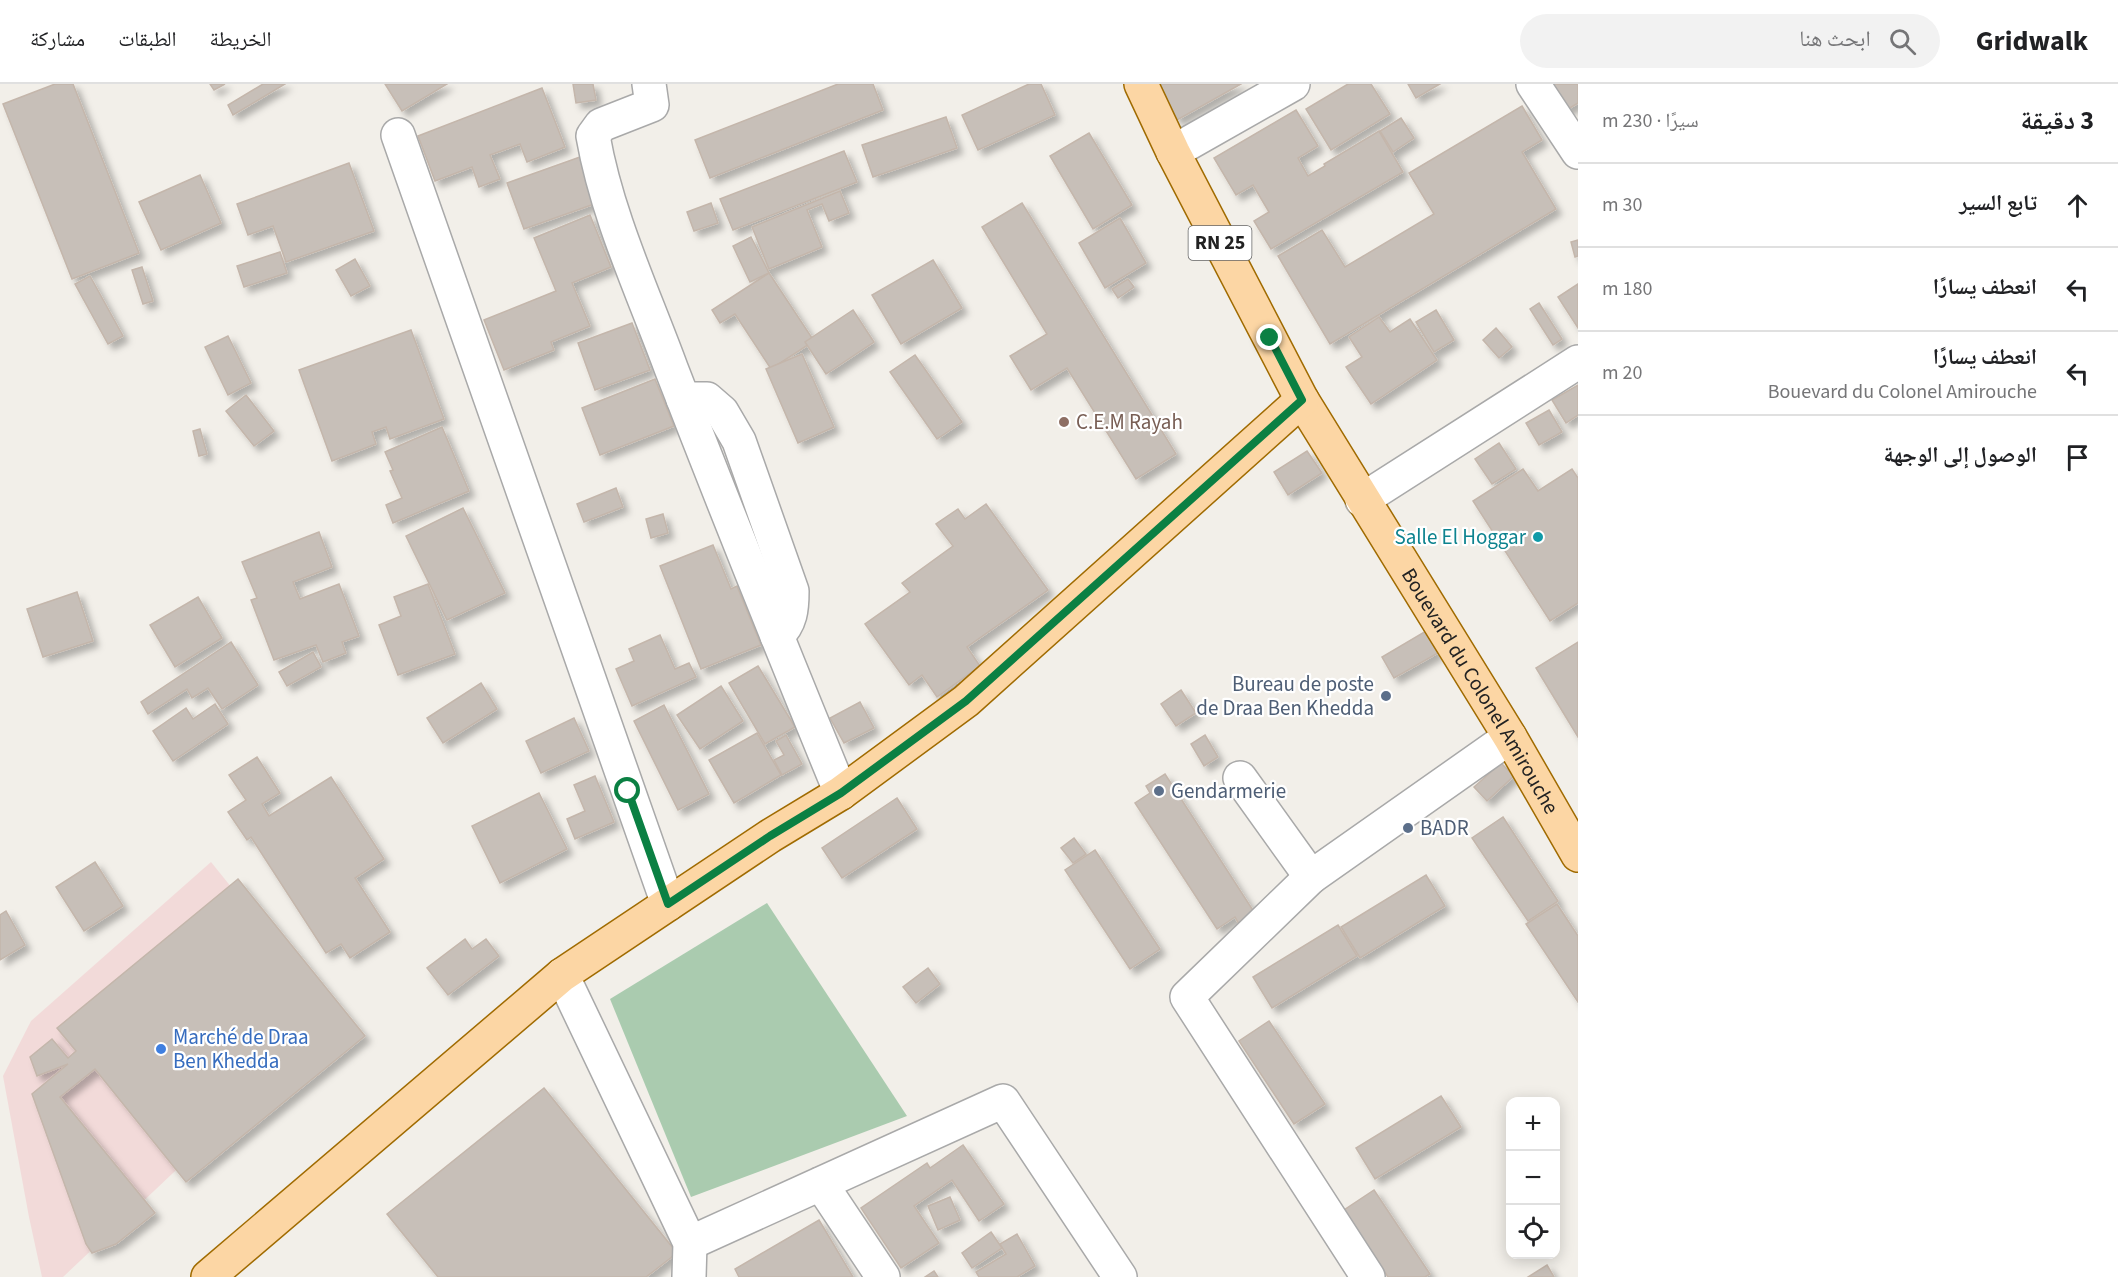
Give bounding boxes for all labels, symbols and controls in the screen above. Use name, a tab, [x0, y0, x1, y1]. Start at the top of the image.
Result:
search box	[1520, 14, 1940, 68]
text: Gridwalk	[1976, 21, 2088, 61]
text: ابحث هنا	[1799, 23, 1871, 55]
text: مشاركة	[30, 24, 85, 54]
text: الطبقات	[118, 24, 177, 54]
text: الخريطة	[210, 24, 271, 54]
icon: search	[1886, 25, 1919, 58]
text: 3 دقيقة	[2020, 102, 2094, 139]
text: سيرًا · 230 m	[1602, 107, 1699, 135]
text: تابع السير	[1959, 187, 2037, 219]
icon: ahead	[2061, 189, 2094, 222]
text: 30 m	[1602, 191, 1642, 219]
road number: RN 25	[1188, 226, 1252, 260]
text: انعطف يسارًا	[1933, 271, 2037, 303]
icon: left	[2061, 273, 2094, 306]
text: 180 m	[1602, 275, 1652, 303]
route end	[1256, 324, 1282, 350]
text: انعطف يسارًا	[1933, 341, 2037, 373]
icon: left	[2061, 357, 2094, 390]
text: 20 m	[1602, 359, 1642, 387]
text: Bouevard du Colonel Amirouche	[1768, 378, 2037, 406]
place label: C.E.M Rayah	[1076, 407, 1183, 437]
marker: C.E.M Rayah	[1057, 415, 1071, 429]
text: الوصول إلى الوجهة	[1884, 439, 2037, 471]
icon: arrive	[2061, 441, 2094, 474]
place label: Salle El Hoggar	[1394, 522, 1527, 552]
marker: Salle El Hoggar	[1531, 530, 1545, 544]
street label: Bouevard du Colonel Amirouche	[1394, 562, 1566, 820]
place label: Bureau de poste de Draa Ben Khedda	[1196, 669, 1374, 723]
marker: Bureau de poste de Draa Ben Khedda	[1379, 689, 1393, 703]
place label: Gendarmerie	[1171, 776, 1286, 806]
route start	[614, 777, 640, 803]
marker: Gendarmerie	[1152, 784, 1166, 798]
place label: BADR	[1420, 813, 1469, 843]
marker: BADR	[1401, 821, 1415, 835]
place label: Marché de Draa Ben Khedda	[173, 1022, 309, 1076]
marker: Marché de Draa Ben Khedda	[154, 1042, 168, 1056]
map controls	[1506, 1097, 1560, 1259]
button: +	[1506, 1097, 1560, 1151]
button: −	[1506, 1151, 1560, 1205]
button: locate	[1506, 1205, 1560, 1259]

